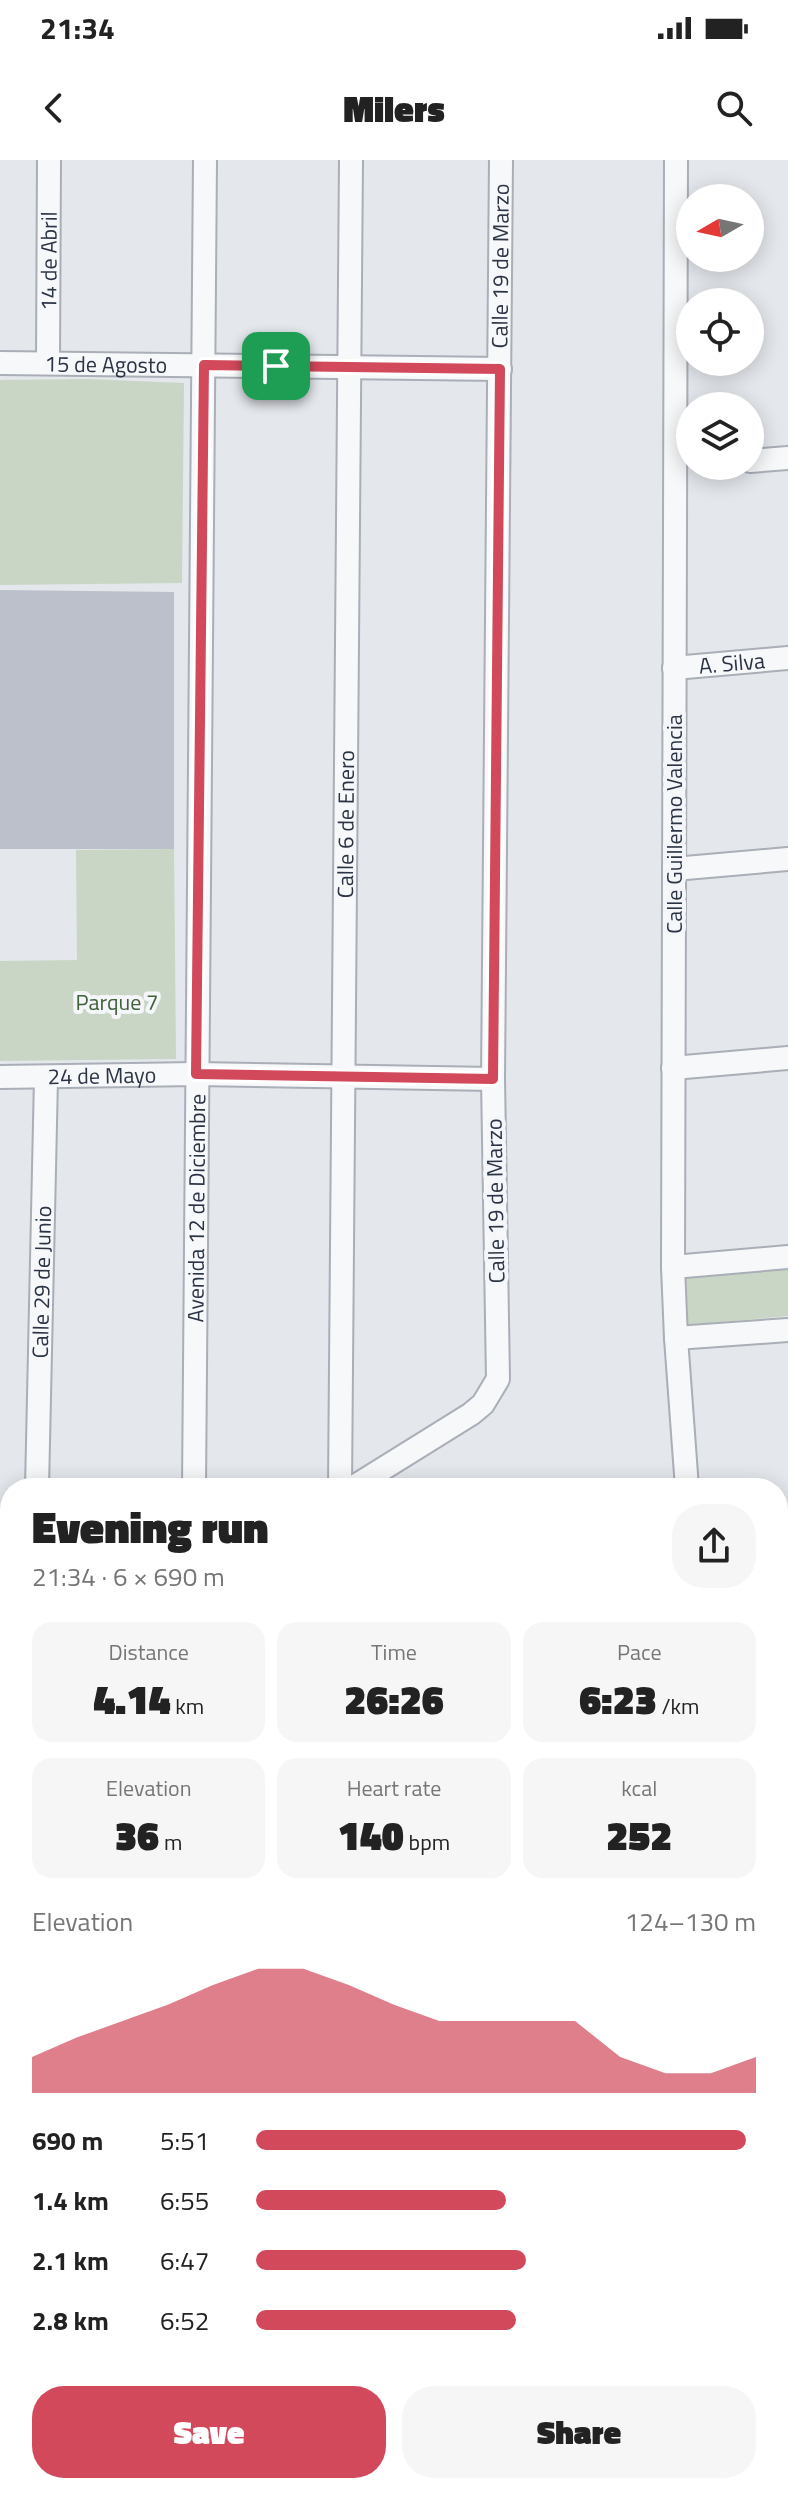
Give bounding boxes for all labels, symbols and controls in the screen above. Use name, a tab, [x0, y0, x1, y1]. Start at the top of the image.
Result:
text: 21:34	[40, 5, 115, 51]
text: Milers	[343, 81, 445, 136]
icon: back	[32, 86, 76, 130]
icon: search	[712, 86, 756, 130]
street label: Calle 19 de Marzo	[482, 183, 518, 349]
north arrow	[676, 184, 764, 272]
map controls	[676, 184, 764, 480]
street label: 14 de Abril	[31, 211, 66, 311]
button: locate	[676, 288, 764, 376]
pin	[242, 332, 310, 400]
icon: arrive	[254, 344, 298, 388]
street label: 15 de Agosto	[45, 347, 167, 382]
button: layers	[676, 392, 764, 480]
street label: A. Silva	[697, 643, 766, 683]
street label: Calle Guillermo Valencia	[657, 714, 691, 934]
street label: Calle 6 de Enero	[328, 750, 363, 898]
park label: Parque 7	[76, 985, 158, 1019]
street label: 24 de Mayo	[47, 1058, 157, 1093]
street label: Avenida 12 de Diciembre	[178, 1094, 214, 1322]
street label: Calle 19 de Marzo	[477, 1118, 513, 1284]
street label: Calle 29 de Junio	[23, 1205, 60, 1359]
text: Evening run	[32, 1493, 269, 1560]
button: share	[672, 1504, 756, 1588]
text: 21:34 · 6 × 690 m	[32, 1557, 225, 1596]
text: Distance	[108, 1635, 189, 1669]
text: Time	[371, 1635, 417, 1669]
text: Pace	[617, 1635, 662, 1669]
text: 4.14	[93, 1669, 170, 1730]
text: 26:26	[344, 1669, 444, 1730]
text: 6:23	[579, 1669, 657, 1730]
text: km	[170, 1689, 204, 1723]
text: /km	[657, 1689, 700, 1723]
text: Elevation	[106, 1771, 191, 1805]
text: Heart rate	[347, 1771, 441, 1805]
text: kcal	[621, 1771, 657, 1805]
text: 36	[115, 1805, 159, 1866]
text: 140	[338, 1805, 404, 1866]
text: 252	[606, 1805, 672, 1866]
text: m	[159, 1825, 182, 1859]
text: bpm	[404, 1825, 450, 1859]
text: Elevation	[32, 1902, 133, 1941]
text: 124–130 m	[625, 1902, 756, 1941]
text: 690 m	[32, 2121, 103, 2160]
text: 5:51	[160, 2121, 209, 2160]
text: 1.4 km	[32, 2181, 109, 2220]
text: 6:55	[160, 2181, 209, 2220]
text: 2.1 km	[32, 2241, 109, 2280]
text: 6:47	[160, 2241, 209, 2280]
text: 2.8 km	[32, 2301, 109, 2340]
text: 6:52	[160, 2301, 209, 2340]
button: Save	[32, 2386, 386, 2478]
button: Share	[402, 2386, 756, 2478]

